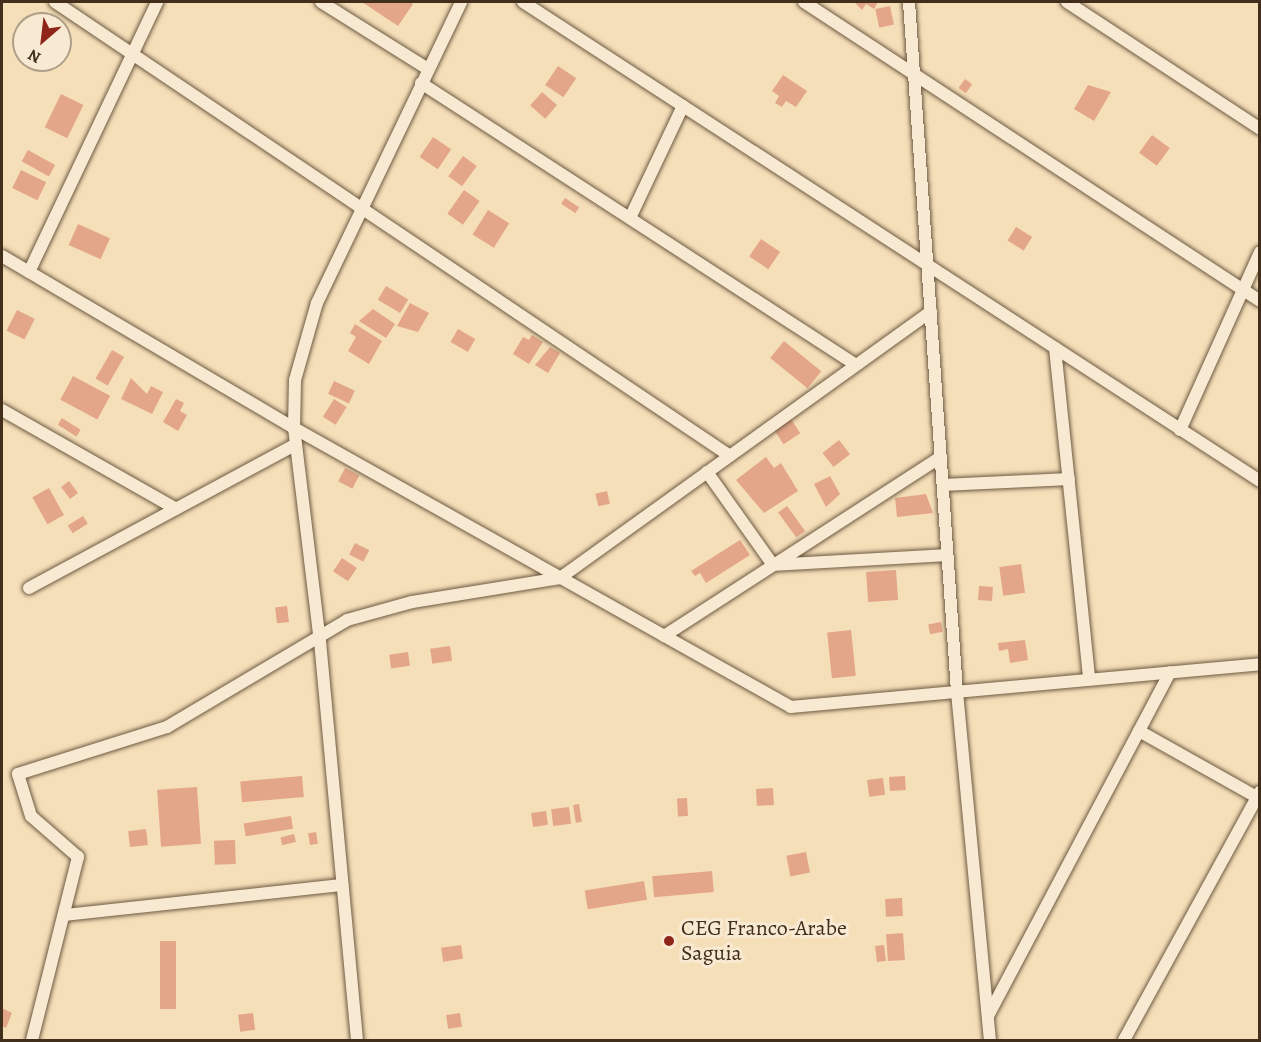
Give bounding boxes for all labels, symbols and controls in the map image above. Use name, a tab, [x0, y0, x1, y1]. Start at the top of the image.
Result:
north arrow	[12, 12, 72, 72]
text: N	[24, 44, 45, 69]
place label: CEG Franco-Arabe Saguia	[681, 915, 847, 966]
marker: CEG Franco-Arabe Saguia	[662, 934, 676, 948]

